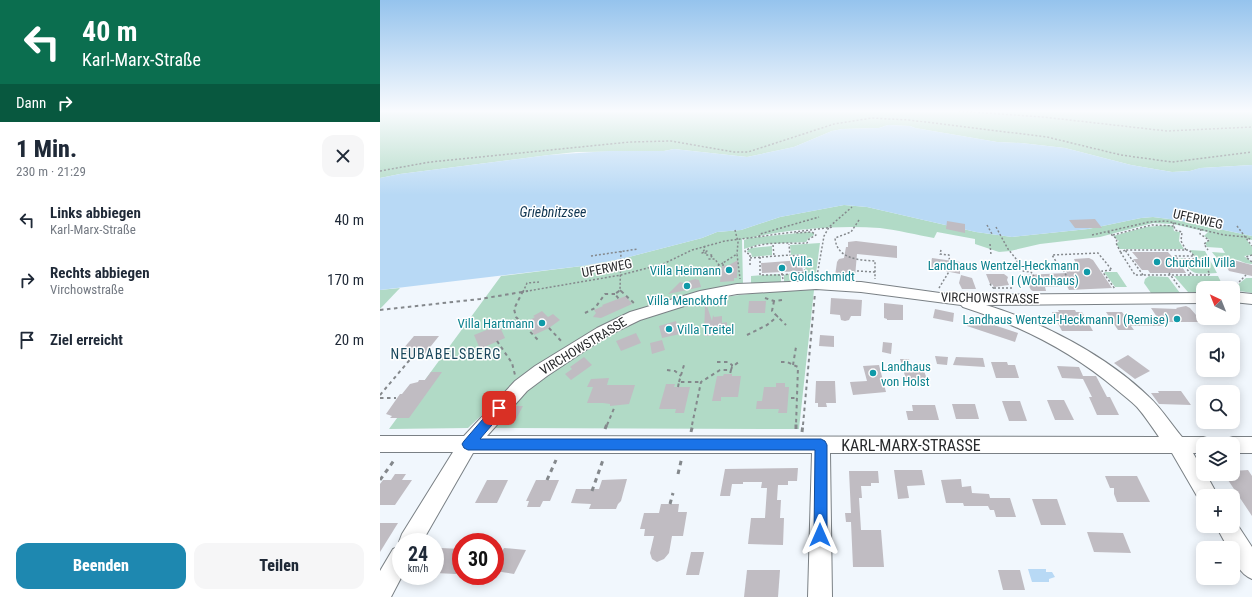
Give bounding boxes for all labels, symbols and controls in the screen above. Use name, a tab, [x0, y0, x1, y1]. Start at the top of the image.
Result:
text: 40 m	[82, 15, 138, 48]
icon: left	[16, 16, 68, 68]
text: Karl-Marx-Straße	[82, 49, 201, 70]
icon: right	[54, 92, 76, 114]
text: Dann	[16, 94, 46, 112]
text: 1 Min.	[16, 135, 77, 163]
button: close	[322, 135, 364, 177]
text: 230 m · 21:29	[16, 164, 86, 179]
text: Links abbiegen	[50, 204, 141, 222]
water label: Griebnitzsee	[520, 204, 586, 220]
street label: UFERWEG	[1171, 206, 1225, 232]
icon: left	[16, 209, 38, 231]
text: 40 m	[334, 211, 364, 229]
text: Karl-Marx-Straße	[50, 222, 136, 237]
place label: Villa Goldschmidt	[790, 254, 855, 284]
place label: Churchill Villa	[1165, 255, 1235, 270]
street label: UFERWEG	[581, 256, 633, 280]
marker: Churchill Villa	[1152, 257, 1162, 267]
place label: Landhaus Wentzel-Heckmann I (Wohnhaus)	[928, 258, 1079, 288]
place label: Villa Heimann	[650, 263, 721, 278]
marker: Villa Goldschmidt	[777, 263, 787, 273]
text: Rechts abbiegen	[50, 264, 150, 282]
marker: Villa Heimann	[724, 265, 734, 275]
marker: Landhaus Wentzel-Heckmann I (Wohnhaus)	[1082, 267, 1092, 277]
icon: right	[16, 269, 38, 291]
text: 170 m	[327, 271, 364, 289]
marker: Villa Menckhoff	[682, 281, 692, 291]
north arrow	[1196, 281, 1240, 325]
map controls	[1196, 281, 1240, 585]
text: Virchowstraße	[50, 282, 124, 297]
street label: VIRCHOWSTRASSE	[941, 290, 1039, 306]
place label: Villa Menckhoff	[647, 293, 727, 308]
place label: Landhaus Wentzel-Heckmann I (Remise)	[962, 312, 1169, 327]
street label: VIRCHOWSTRASSE	[537, 314, 629, 378]
marker: Landhaus Wentzel-Heckmann I (Remise)	[1172, 314, 1182, 324]
place label: Villa Hartmann	[458, 316, 534, 331]
marker: Villa Hartmann	[537, 318, 547, 328]
place label: Villa Treitel	[677, 322, 734, 337]
marker: Villa Treitel	[664, 324, 674, 334]
icon: arrive	[16, 329, 38, 351]
text: Ziel erreicht	[50, 331, 123, 349]
text: 20 m	[334, 331, 364, 349]
button: sound	[1196, 333, 1240, 377]
district label: NEUBABELSBERG	[390, 346, 502, 362]
place label: Landhaus von Holst	[881, 359, 931, 389]
marker: Landhaus von Holst	[868, 368, 878, 378]
button: search	[1196, 385, 1240, 429]
pin	[482, 391, 516, 425]
icon: arrive	[488, 397, 510, 419]
street label: KARL-MARX-STRASSE	[841, 436, 981, 455]
button: layers	[1196, 437, 1240, 481]
button: +	[1196, 489, 1240, 533]
position arrow	[799, 514, 841, 556]
speed limit sign: 30	[452, 533, 504, 585]
button: −	[1196, 541, 1240, 585]
text: 24	[408, 542, 428, 566]
button: Beenden	[16, 543, 186, 589]
button: Teilen	[194, 543, 364, 589]
text: km/h	[408, 563, 428, 574]

